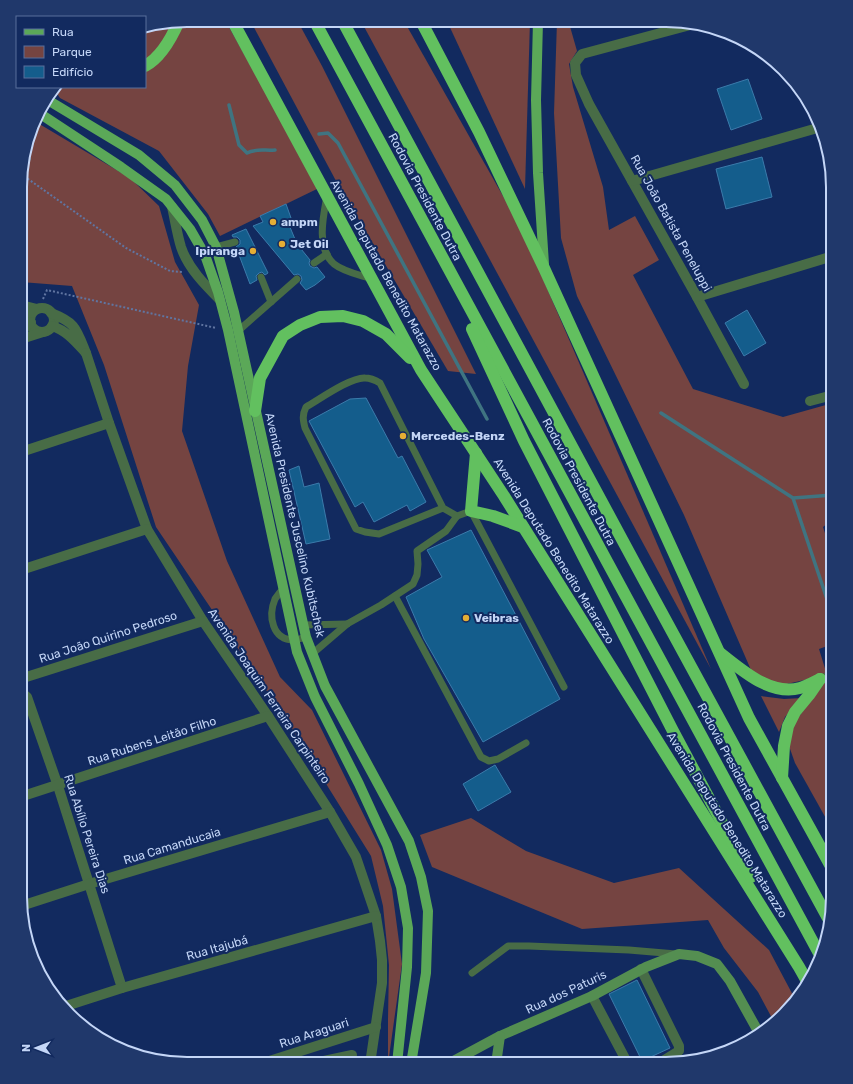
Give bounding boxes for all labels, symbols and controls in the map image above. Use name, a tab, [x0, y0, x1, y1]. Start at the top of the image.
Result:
legend	[16, 16, 146, 88]
text: Rua	[52, 25, 74, 39]
text: Parque	[52, 45, 92, 59]
text: Edifício	[52, 65, 93, 79]
street label: Rodovia Presidente Dutra	[385, 131, 465, 263]
street label: Rua João Batista Peneluppi	[628, 152, 714, 294]
street label: Avenida Deputado Benedito Matarazzo	[327, 177, 445, 373]
place label: ampm	[281, 215, 318, 229]
marker: ampm	[268, 217, 278, 227]
place label: Jet Oil	[290, 237, 329, 251]
marker: Jet Oil	[277, 239, 287, 249]
place label: Ipiranga	[195, 244, 245, 258]
marker: Ipiranga	[248, 246, 258, 256]
street label: Avenida Presidente Juscelino Kubitschek	[262, 411, 328, 639]
street label: Rodovia Presidente Dutra	[539, 416, 619, 548]
place label: Mercedes-Benz	[411, 429, 505, 443]
marker: Mercedes-Benz	[398, 431, 408, 441]
street label: Avenida Deputado Benedito Matarazzo	[491, 456, 617, 646]
street label: Avenida Joaquim Ferreira Carpinteiro	[205, 606, 333, 786]
street label: Rua João Quirino Pedroso	[37, 608, 179, 666]
place label: Veibras	[474, 611, 519, 625]
marker: Veibras	[461, 613, 471, 623]
street label: Rodovia Presidente Dutra	[694, 701, 774, 833]
street label: Rua Rubens Leitão Filho	[86, 714, 218, 768]
street label: Avenida Deputado Benedito Matarazzo	[664, 730, 790, 920]
street label: Rua Abílio Pereira Dias	[61, 773, 113, 895]
street label: Rua Camanducaia	[122, 825, 222, 867]
street label: Rua Itajubá	[185, 933, 249, 963]
street label: Rua dos Paturis	[523, 967, 609, 1017]
street label: Rua Araguari	[278, 1015, 350, 1051]
north arrow	[16, 1028, 56, 1068]
text: N	[20, 1044, 33, 1052]

